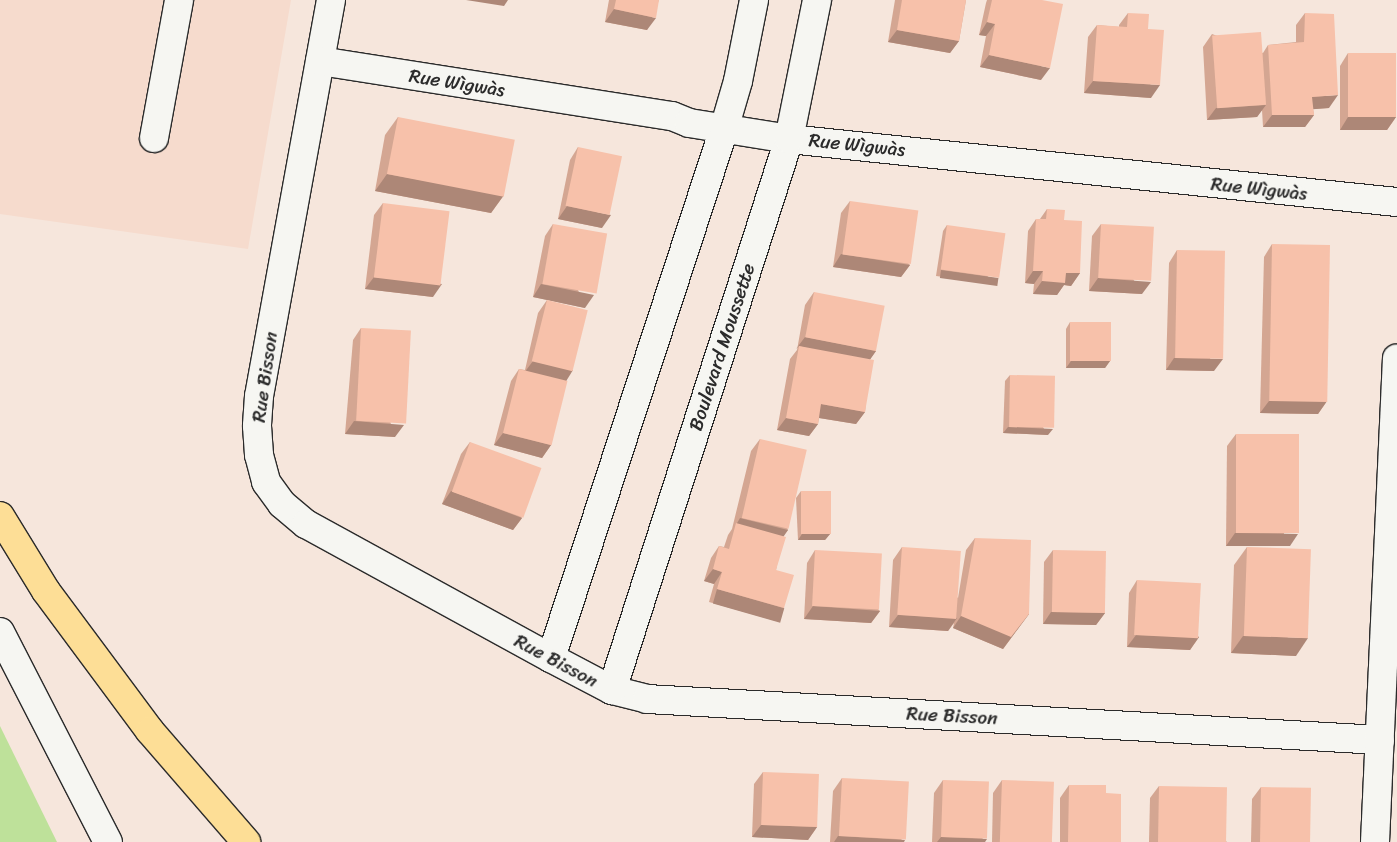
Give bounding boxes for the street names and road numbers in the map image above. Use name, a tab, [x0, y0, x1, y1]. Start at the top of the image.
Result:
street label: Rue Wìgwàs	[408, 64, 506, 102]
street label: Rue Wìgwàs	[808, 129, 906, 161]
street label: Rue Wìgwàs	[1210, 173, 1308, 205]
street label: Boulevard Moussette	[684, 260, 760, 434]
street label: Rue Bisson	[247, 330, 283, 424]
street label: Rue Bisson	[510, 630, 602, 692]
street label: Rue Bisson	[906, 702, 998, 730]

